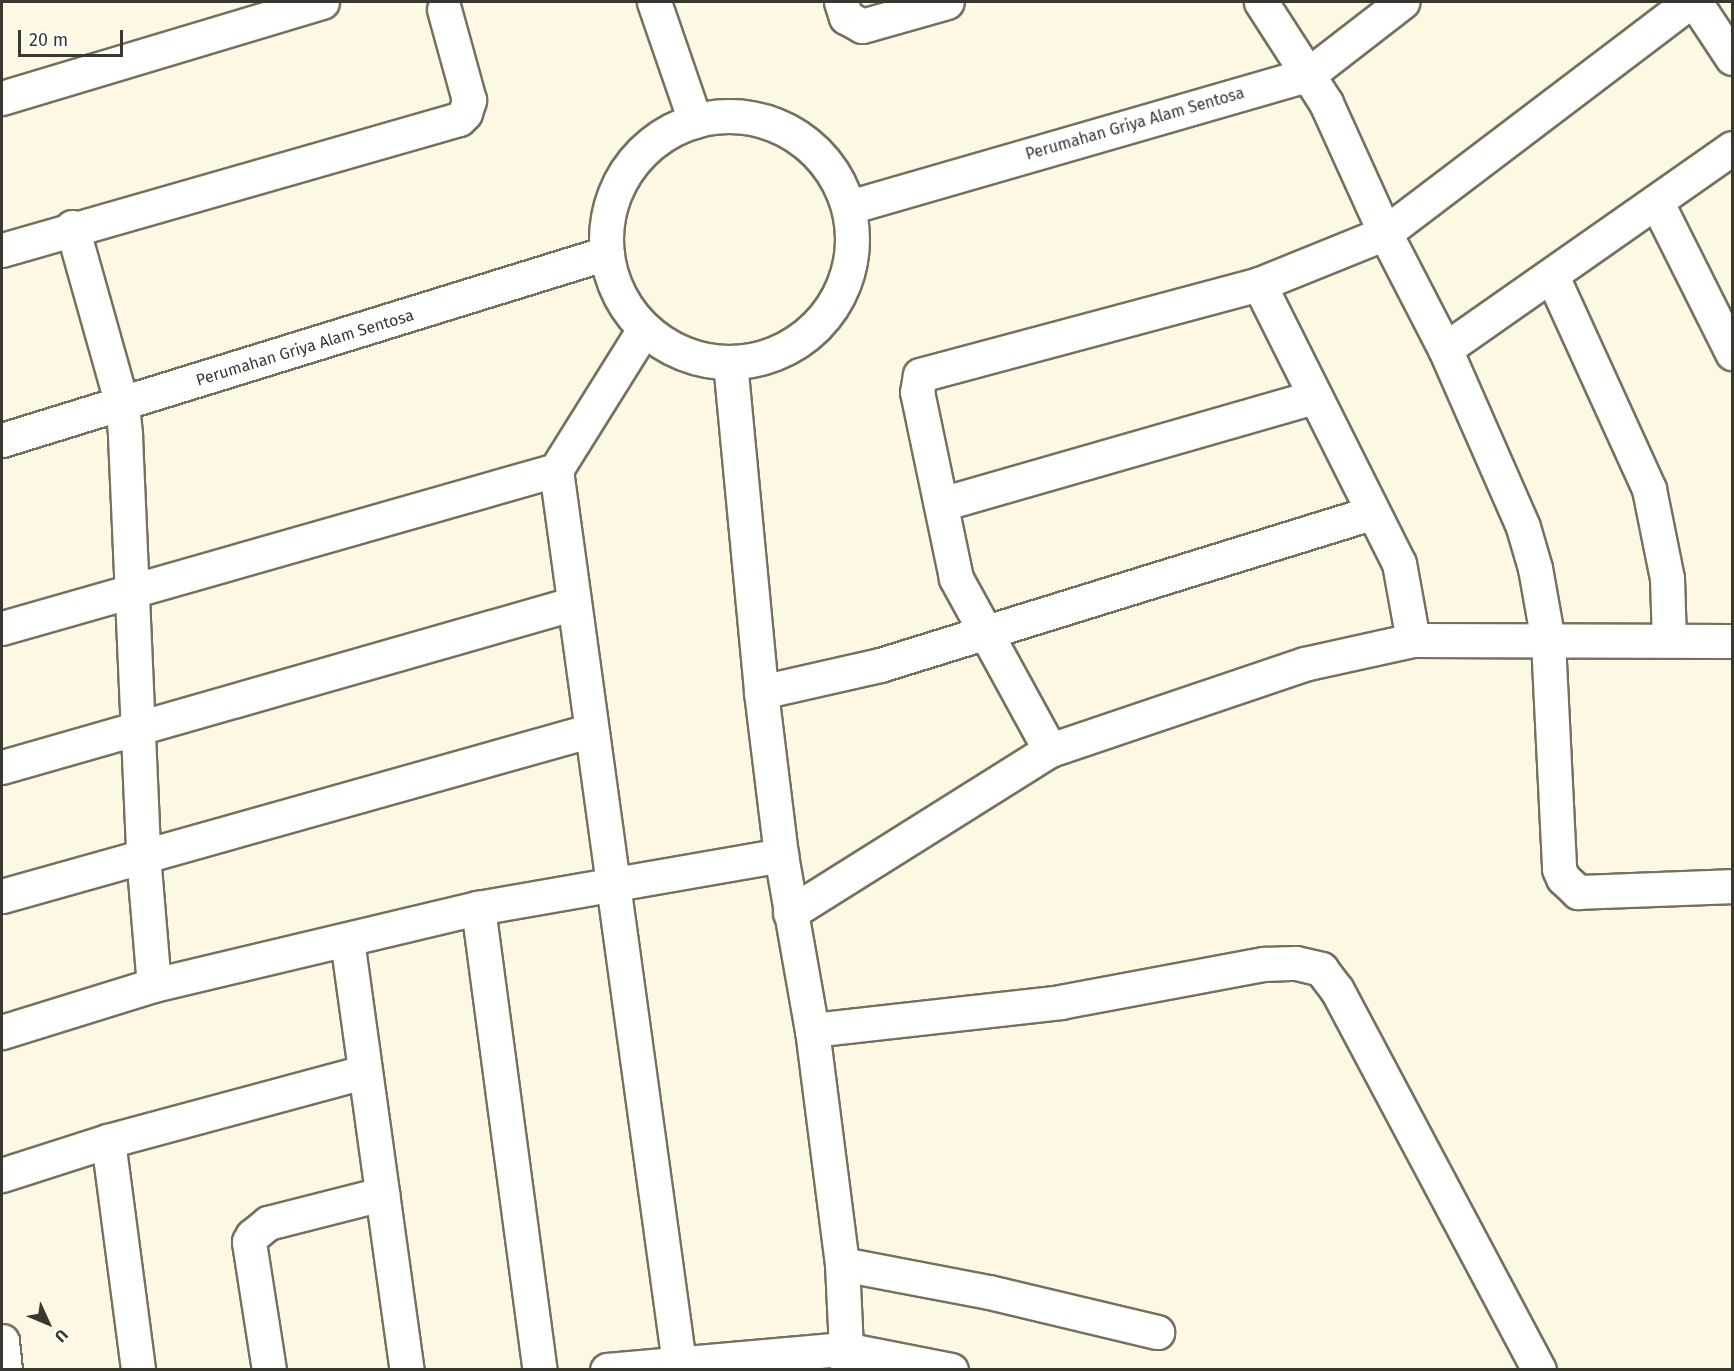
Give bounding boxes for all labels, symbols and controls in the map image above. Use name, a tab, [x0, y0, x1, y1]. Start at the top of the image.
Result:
scale bar	[21, 18, 126, 56]
text: 20 m	[29, 29, 68, 51]
street label: Perumahan Griya Alam Sentosa	[1023, 84, 1247, 164]
street label: Perumahan Griya Alam Sentosa	[194, 306, 416, 390]
north arrow	[18, 1293, 78, 1353]
text: U	[51, 1325, 72, 1346]

